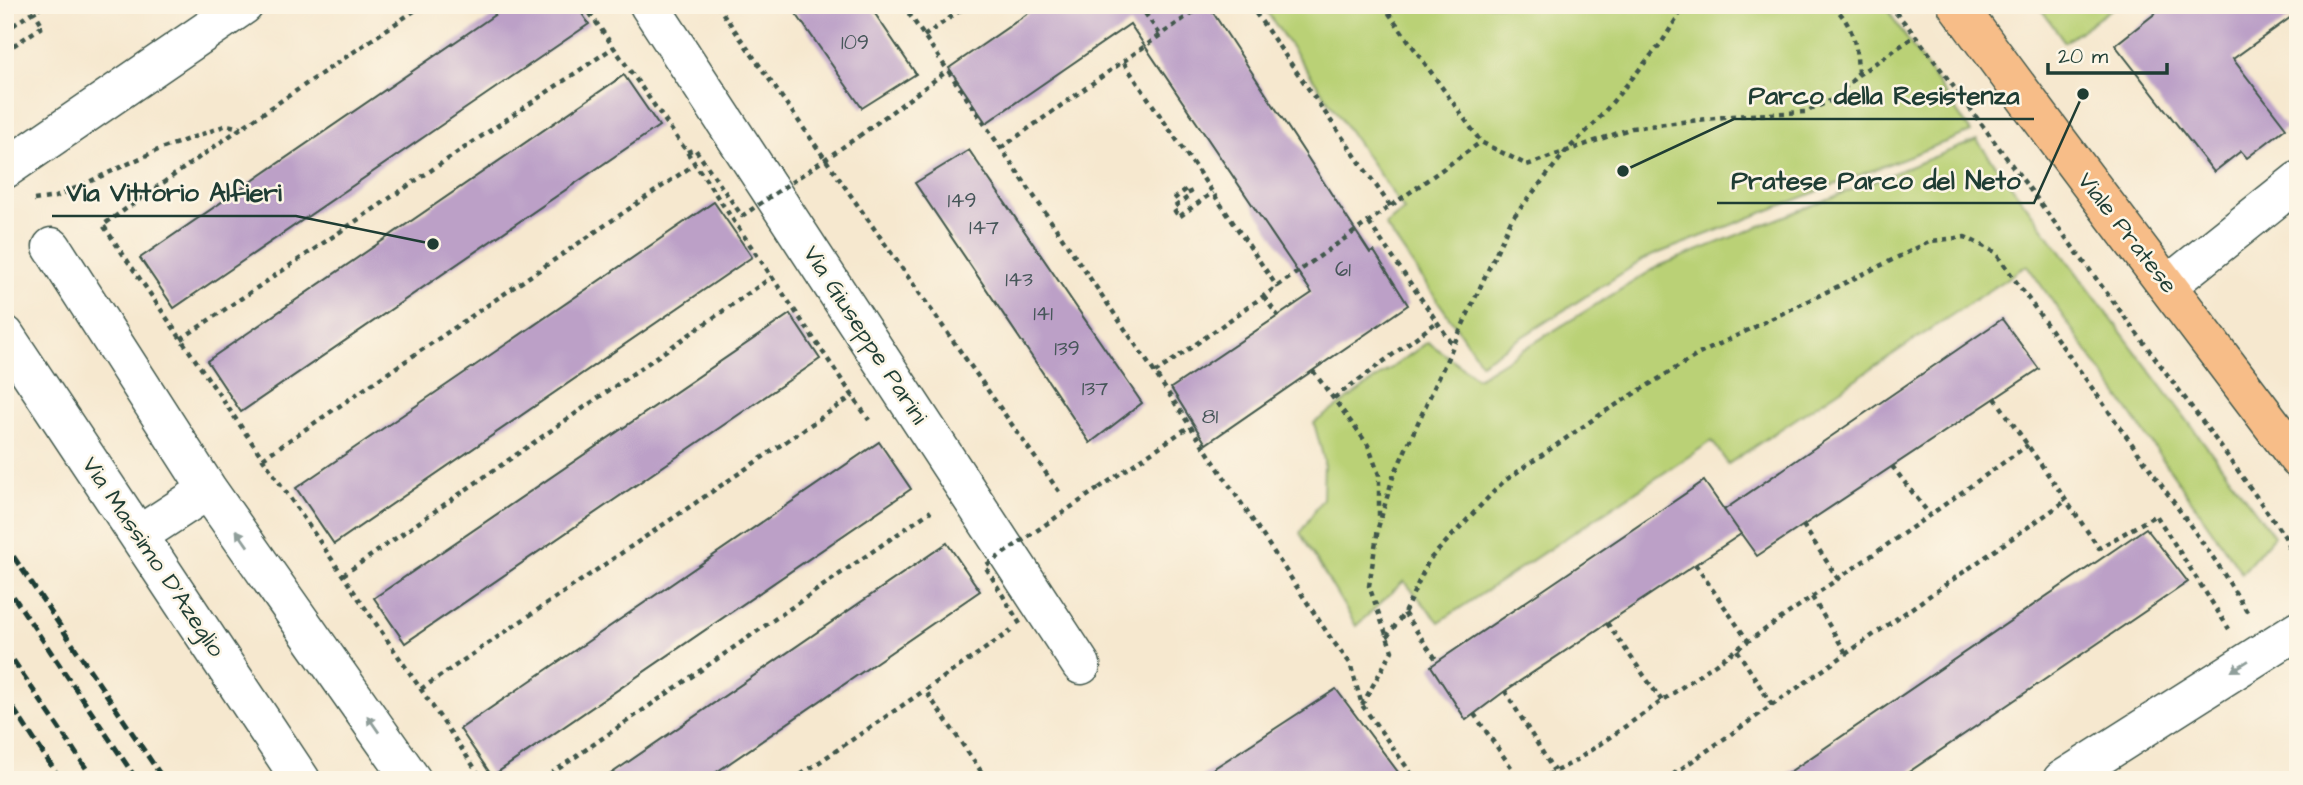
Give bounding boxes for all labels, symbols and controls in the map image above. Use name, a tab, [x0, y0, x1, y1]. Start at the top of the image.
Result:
house number: 109	[841, 28, 869, 57]
scale bar	[2048, 32, 2166, 76]
text: 20 m	[2058, 42, 2109, 71]
callout: Parco della Resistenza	[1734, 72, 2034, 119]
text: Parco della Resistenza	[1748, 78, 2020, 114]
callout: Pratese Parco del Neto	[1717, 156, 2034, 203]
text: Pratese Parco del Neto	[1731, 163, 2021, 199]
street label: Viale Pratese	[2069, 165, 2185, 301]
callout: Via Vittorio Alfieri	[52, 169, 296, 216]
text: Via Vittorio Alfieri	[65, 175, 282, 211]
house number: 149	[948, 186, 976, 215]
house number: 147	[969, 213, 999, 242]
street label: Via Giuseppe Parini	[794, 239, 936, 431]
house number: 61	[1335, 255, 1351, 284]
house number: 143	[1005, 265, 1033, 294]
house number: 141	[1033, 299, 1053, 328]
house number: 139	[1054, 334, 1080, 363]
house number: 137	[1082, 374, 1108, 403]
house number: 81	[1202, 402, 1218, 431]
street label: Via Massimo D'Azeglio	[72, 450, 233, 665]
one-way arrow	[235, 529, 249, 547]
one-way arrow	[2230, 660, 2250, 673]
one-way arrow	[366, 715, 380, 733]

